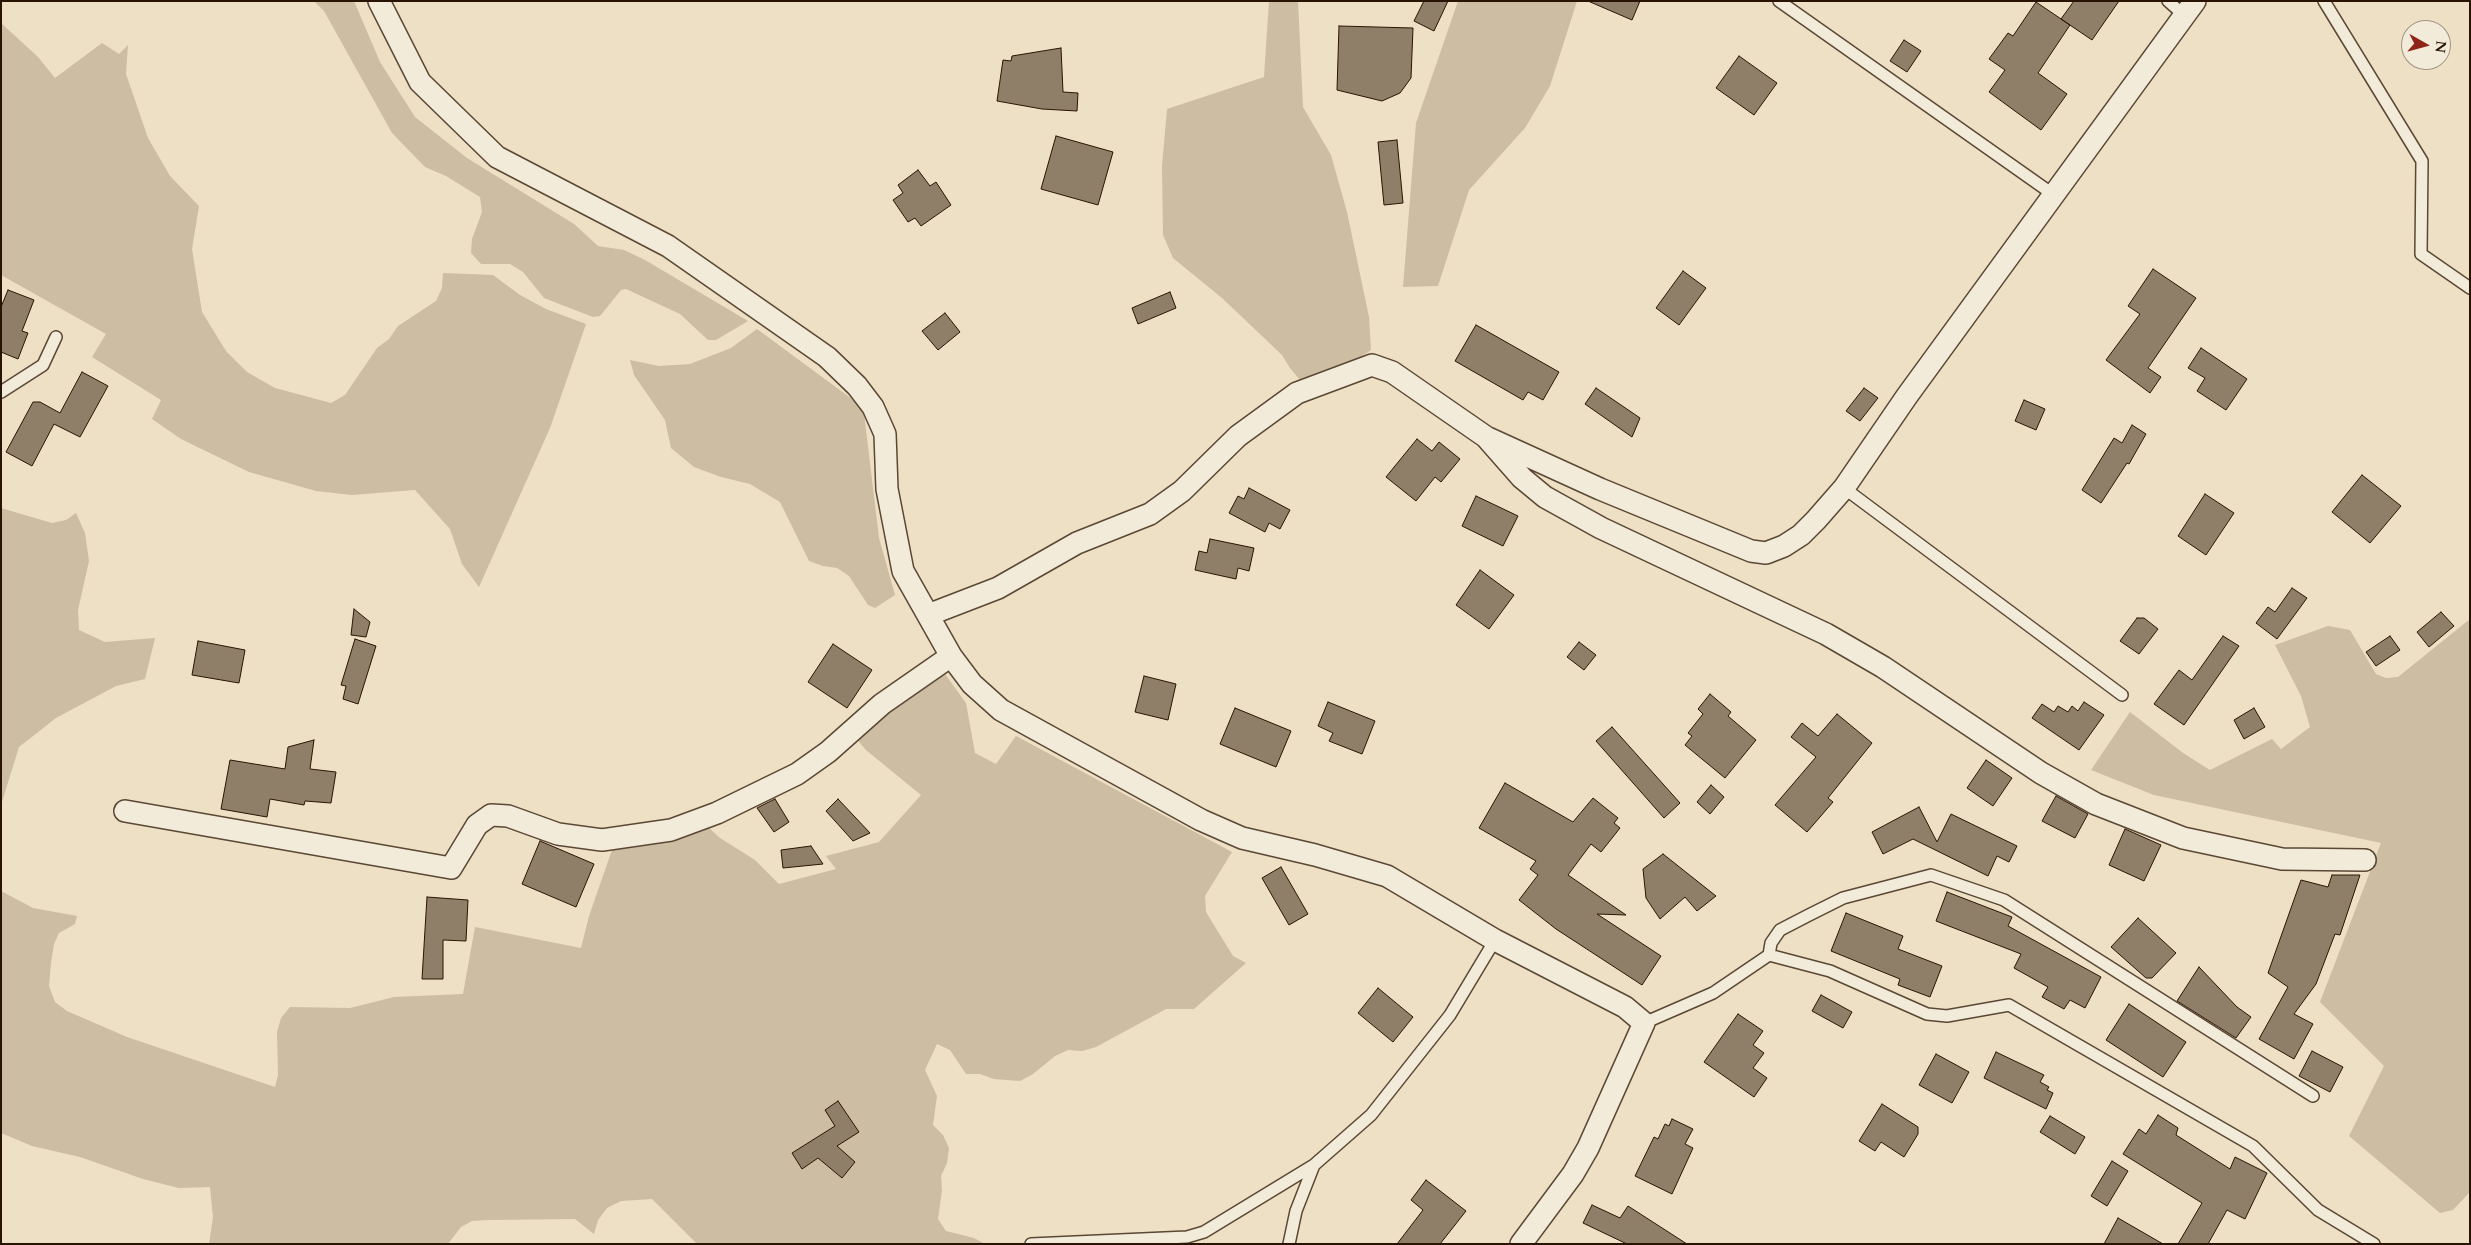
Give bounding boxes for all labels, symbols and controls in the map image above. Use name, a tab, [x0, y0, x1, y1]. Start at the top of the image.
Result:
north arrow	[2401, 20, 2451, 70]
text: N	[2430, 40, 2451, 54]

